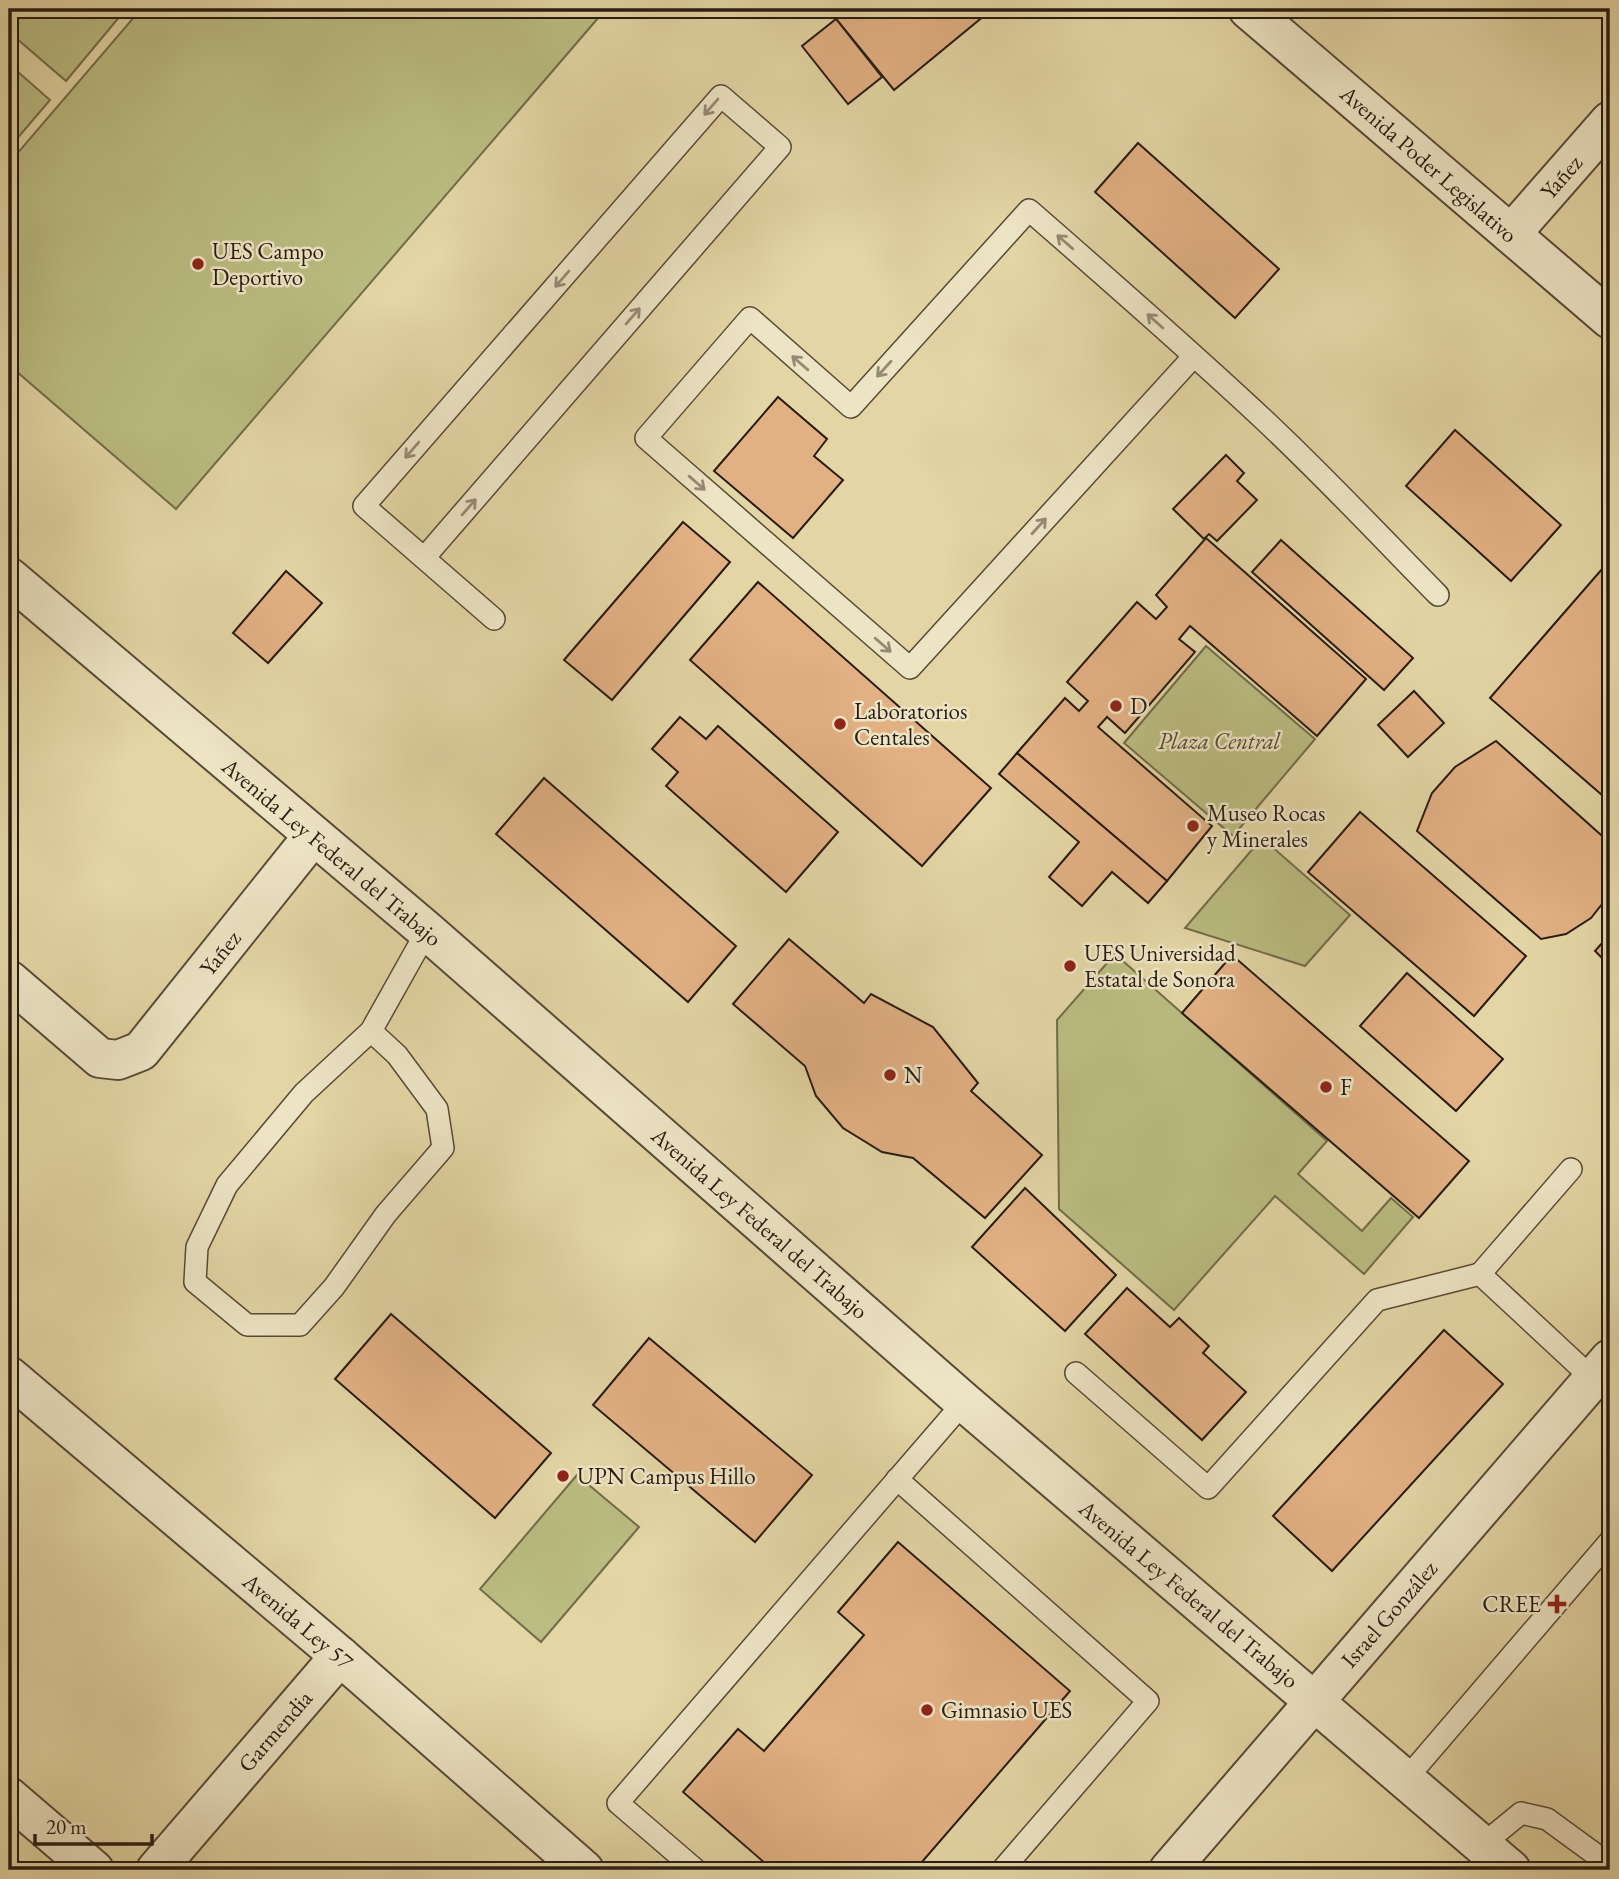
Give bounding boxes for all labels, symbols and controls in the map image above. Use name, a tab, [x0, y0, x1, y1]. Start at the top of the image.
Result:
street label: Avenida Poder Legislativo	[1333, 78, 1524, 249]
one-way arrow	[703, 98, 719, 116]
street label: Yañez	[1533, 148, 1589, 206]
one-way arrow	[1057, 233, 1074, 250]
place label: UES Campo Deportivo	[212, 236, 324, 292]
marker: UES Campo Deportivo	[190, 256, 206, 272]
one-way arrow	[554, 269, 570, 287]
one-way arrow	[625, 307, 641, 325]
one-way arrow	[1146, 313, 1164, 329]
one-way arrow	[792, 354, 809, 371]
one-way arrow	[876, 360, 893, 377]
one-way arrow	[404, 441, 420, 459]
one-way arrow	[688, 475, 706, 491]
one-way arrow	[461, 498, 477, 516]
one-way arrow	[1031, 518, 1048, 535]
one-way arrow	[874, 637, 892, 653]
place label: D	[1130, 691, 1147, 721]
place label: Laboratorios Centales	[854, 696, 967, 752]
marker: D	[1108, 698, 1124, 714]
marker: Laboratorios Centales	[832, 716, 848, 732]
park label: Plaza Central	[1158, 726, 1280, 756]
street label: Avenida Ley Federal del Trabajo	[215, 750, 448, 953]
place label: Museo Rocas y Minerales	[1207, 798, 1325, 854]
marker: Museo Rocas y Minerales	[1185, 818, 1201, 834]
street label: Yañez	[193, 924, 248, 982]
place label: UES Universidad Estatal de Sonora	[1084, 938, 1236, 994]
marker: UES Universidad Estatal de Sonora	[1062, 958, 1078, 974]
place label: N	[904, 1060, 922, 1090]
marker: N	[882, 1067, 898, 1083]
place label: F	[1340, 1072, 1352, 1102]
marker: F	[1318, 1079, 1334, 1095]
street label: Avenida Ley Federal del Trabajo	[644, 1120, 875, 1326]
place label: UPN Campus Hillo	[577, 1461, 756, 1491]
marker: UPN Campus Hillo	[555, 1468, 571, 1484]
street label: Avenida Ley Federal del Trabajo	[1072, 1492, 1305, 1695]
street label: Israel González	[1334, 1554, 1444, 1674]
street label: Avenida Ley 57	[236, 1565, 360, 1677]
place label: CREE	[1482, 1589, 1541, 1619]
marker: CREE	[1547, 1594, 1567, 1614]
street label: Garmendia	[231, 1683, 319, 1778]
place label: Gimnasio UES	[941, 1695, 1072, 1725]
marker: Gimnasio UES	[919, 1702, 935, 1718]
scale bar	[35, 1802, 152, 1846]
text: 20 m	[46, 1813, 87, 1840]

